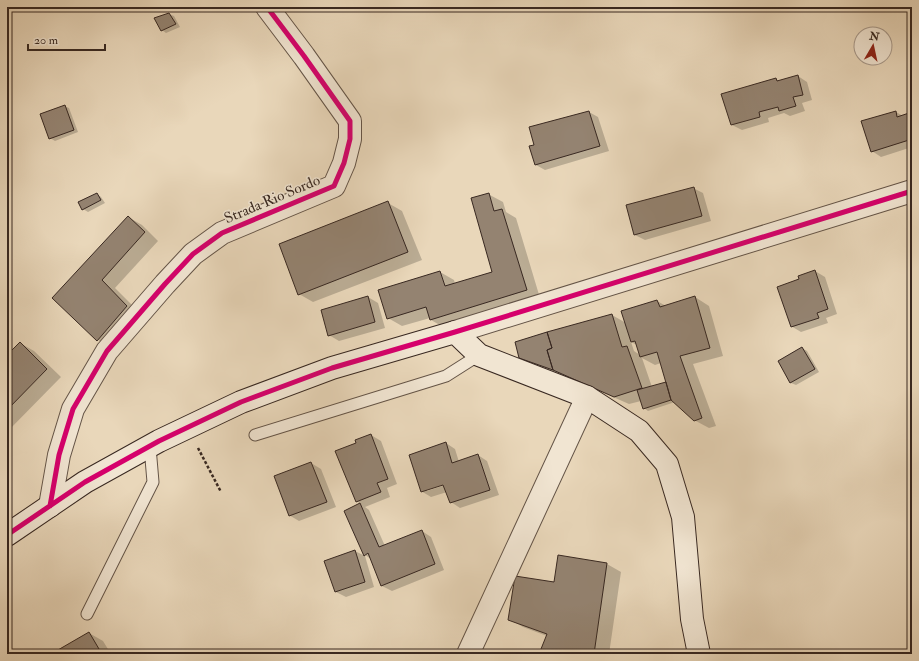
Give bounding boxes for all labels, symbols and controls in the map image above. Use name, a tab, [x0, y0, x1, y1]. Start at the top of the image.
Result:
scale bar	[28, 26, 105, 52]
north arrow	[853, 26, 893, 66]
text: N	[868, 29, 881, 44]
text: 20 m	[34, 33, 59, 48]
street label: Strada Rio Sordo	[221, 171, 323, 228]

